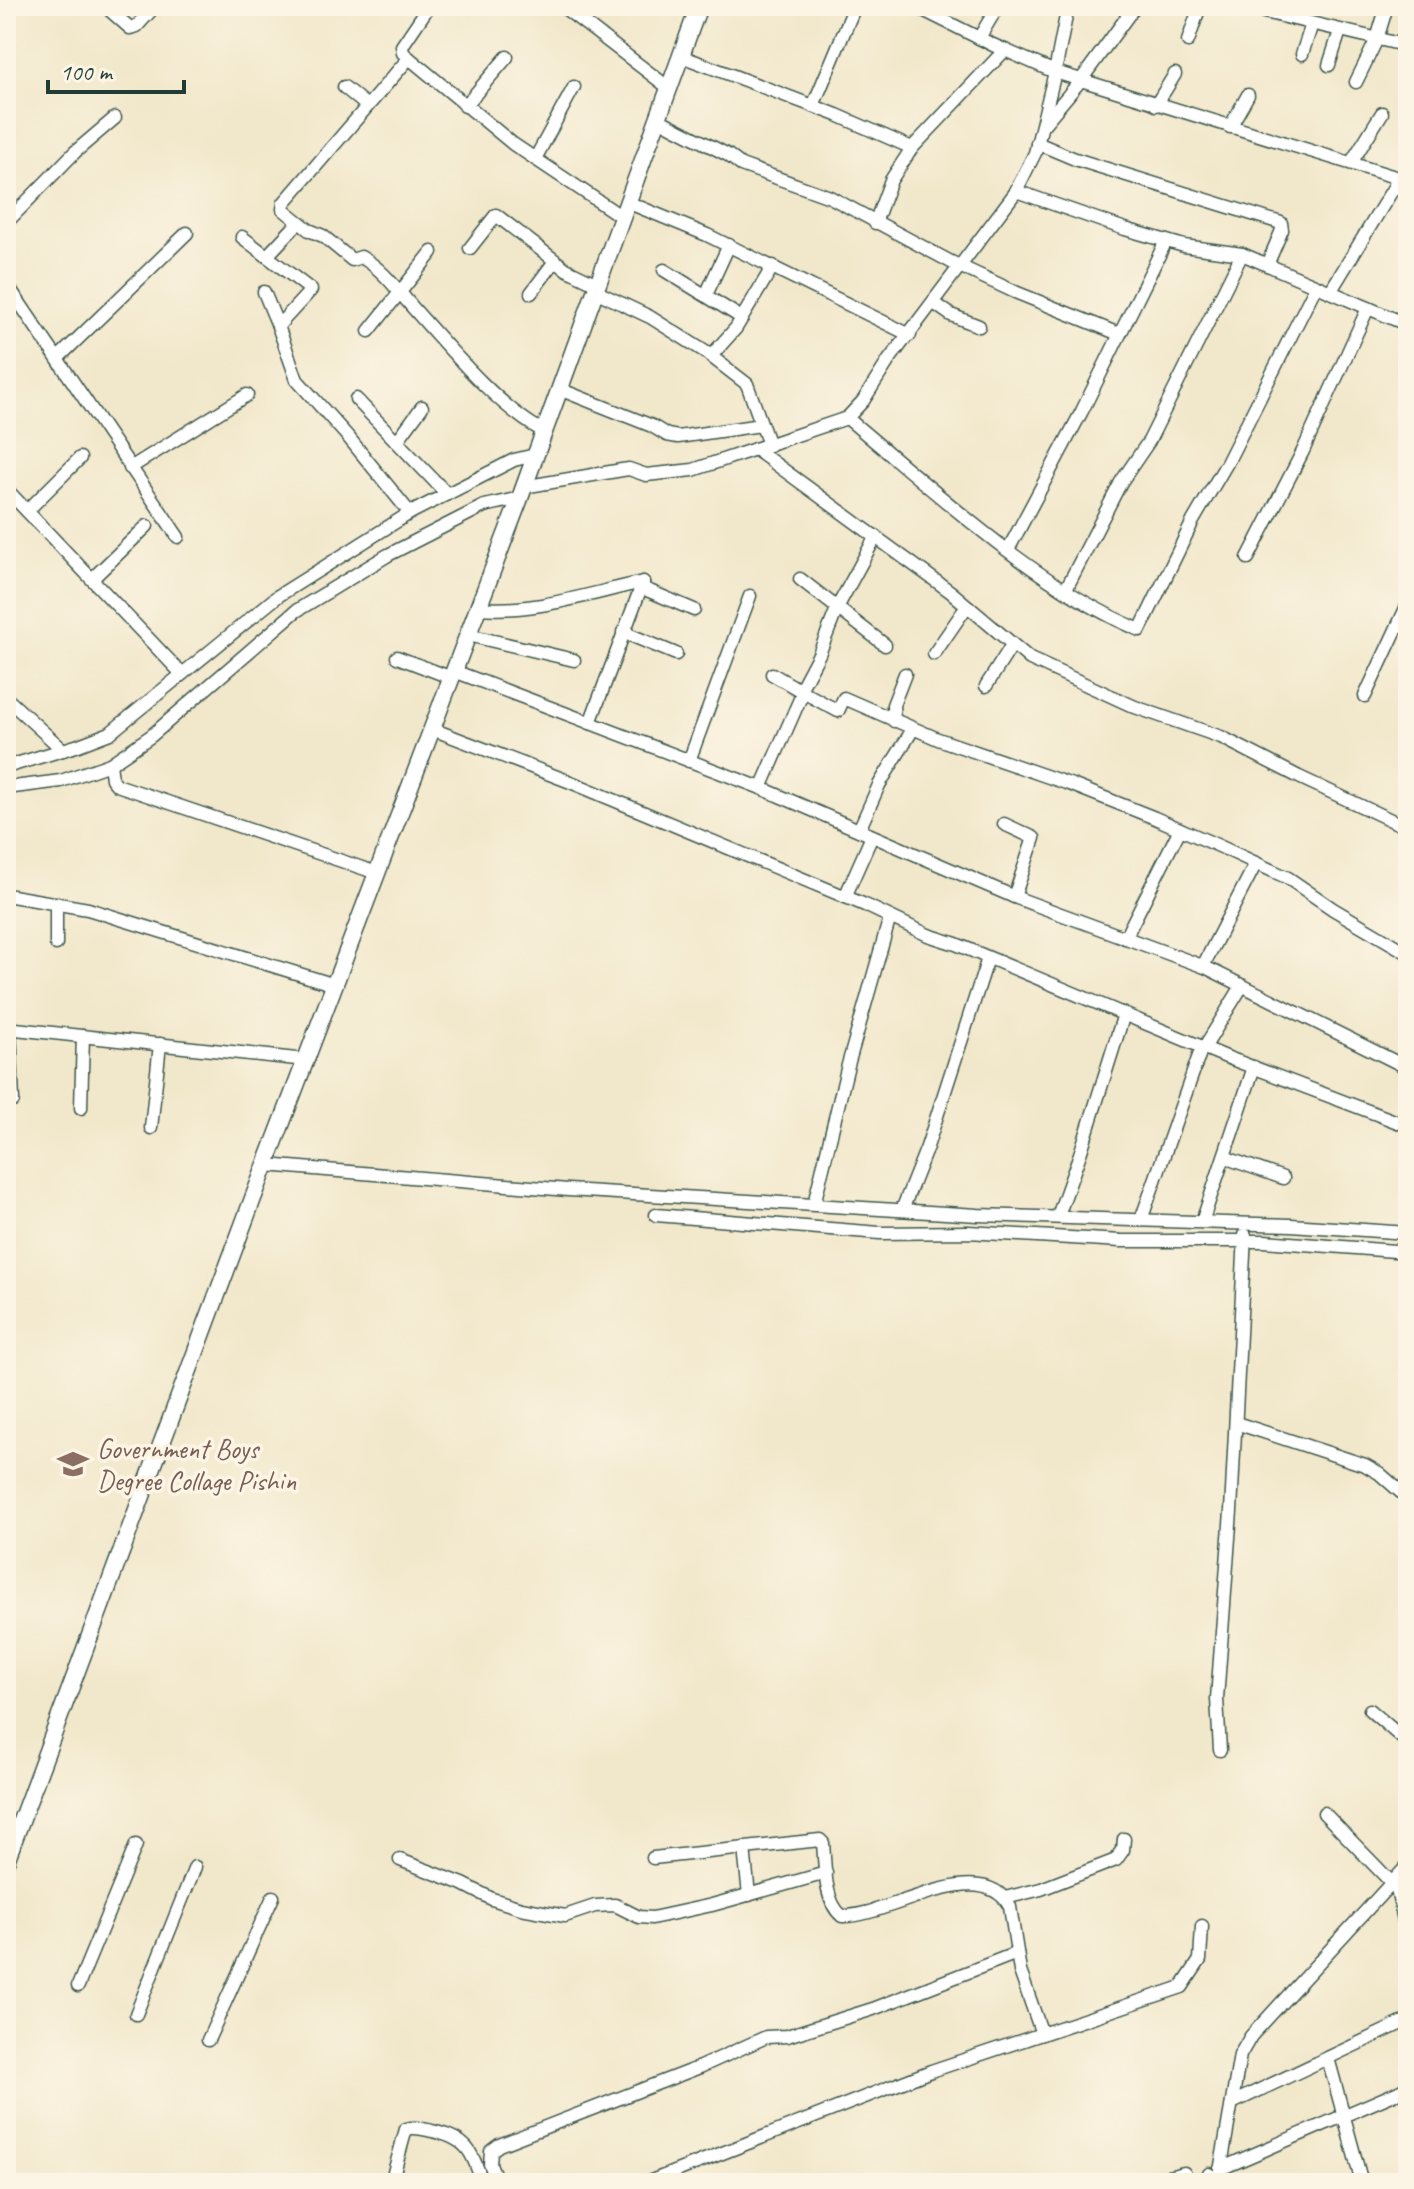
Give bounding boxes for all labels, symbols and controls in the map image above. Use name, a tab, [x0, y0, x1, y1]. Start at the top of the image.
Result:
scale bar	[48, 44, 184, 94]
text: 100 m	[60, 57, 114, 87]
place label: Government Boys Degree Collage Pishin	[97, 1431, 296, 1498]
school or university icon: Government Boys Degree Collage Pishin	[56, 1447, 90, 1481]

